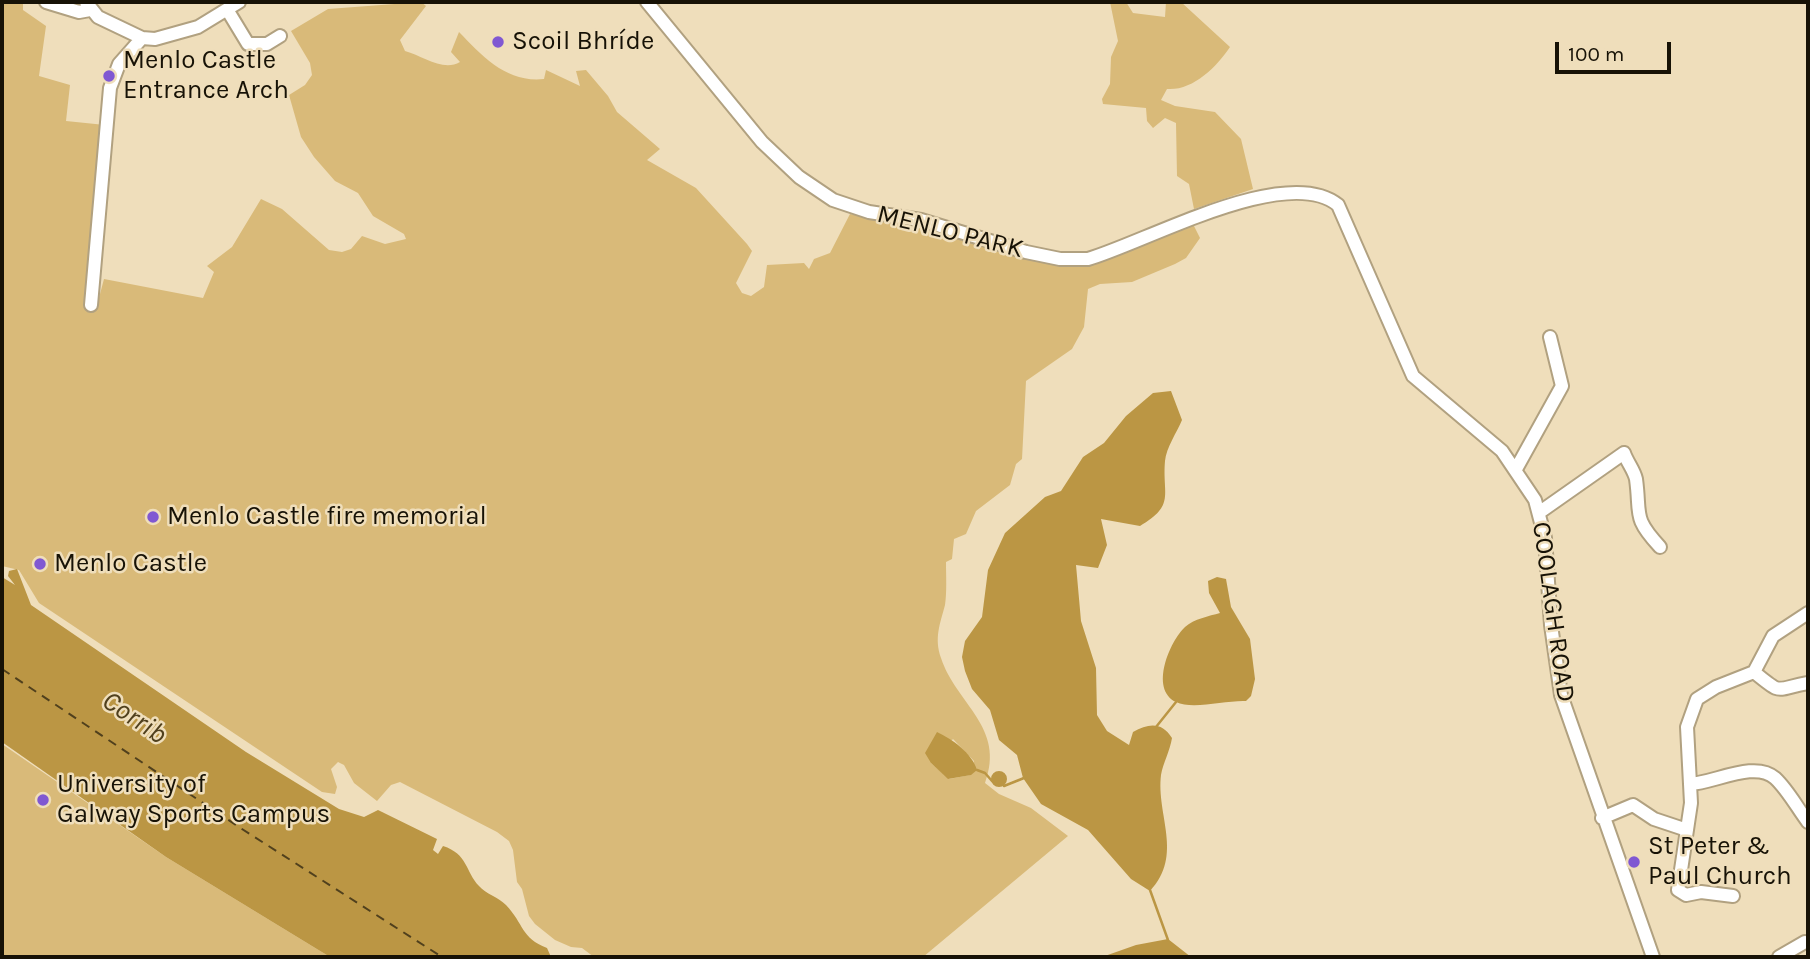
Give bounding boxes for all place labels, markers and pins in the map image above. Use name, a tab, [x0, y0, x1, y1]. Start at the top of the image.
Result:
place label: Scoil Bhríde	[512, 26, 654, 58]
marker: Scoil Bhríde	[490, 34, 506, 50]
place label: Menlo Castle Entrance Arch	[123, 45, 289, 106]
marker: Menlo Castle Entrance Arch	[101, 68, 117, 84]
place label: Menlo Castle fire memorial	[167, 501, 487, 533]
marker: Menlo Castle fire memorial	[145, 509, 161, 525]
place label: Menlo Castle	[54, 548, 207, 580]
marker: Menlo Castle	[32, 556, 48, 572]
place label: University of Galway Sports Campus	[57, 769, 330, 830]
marker: University of Galway Sports Campus	[35, 792, 51, 808]
place label: St Peter & Paul Church	[1648, 831, 1792, 892]
marker: St Peter & Paul Church	[1626, 854, 1642, 870]

